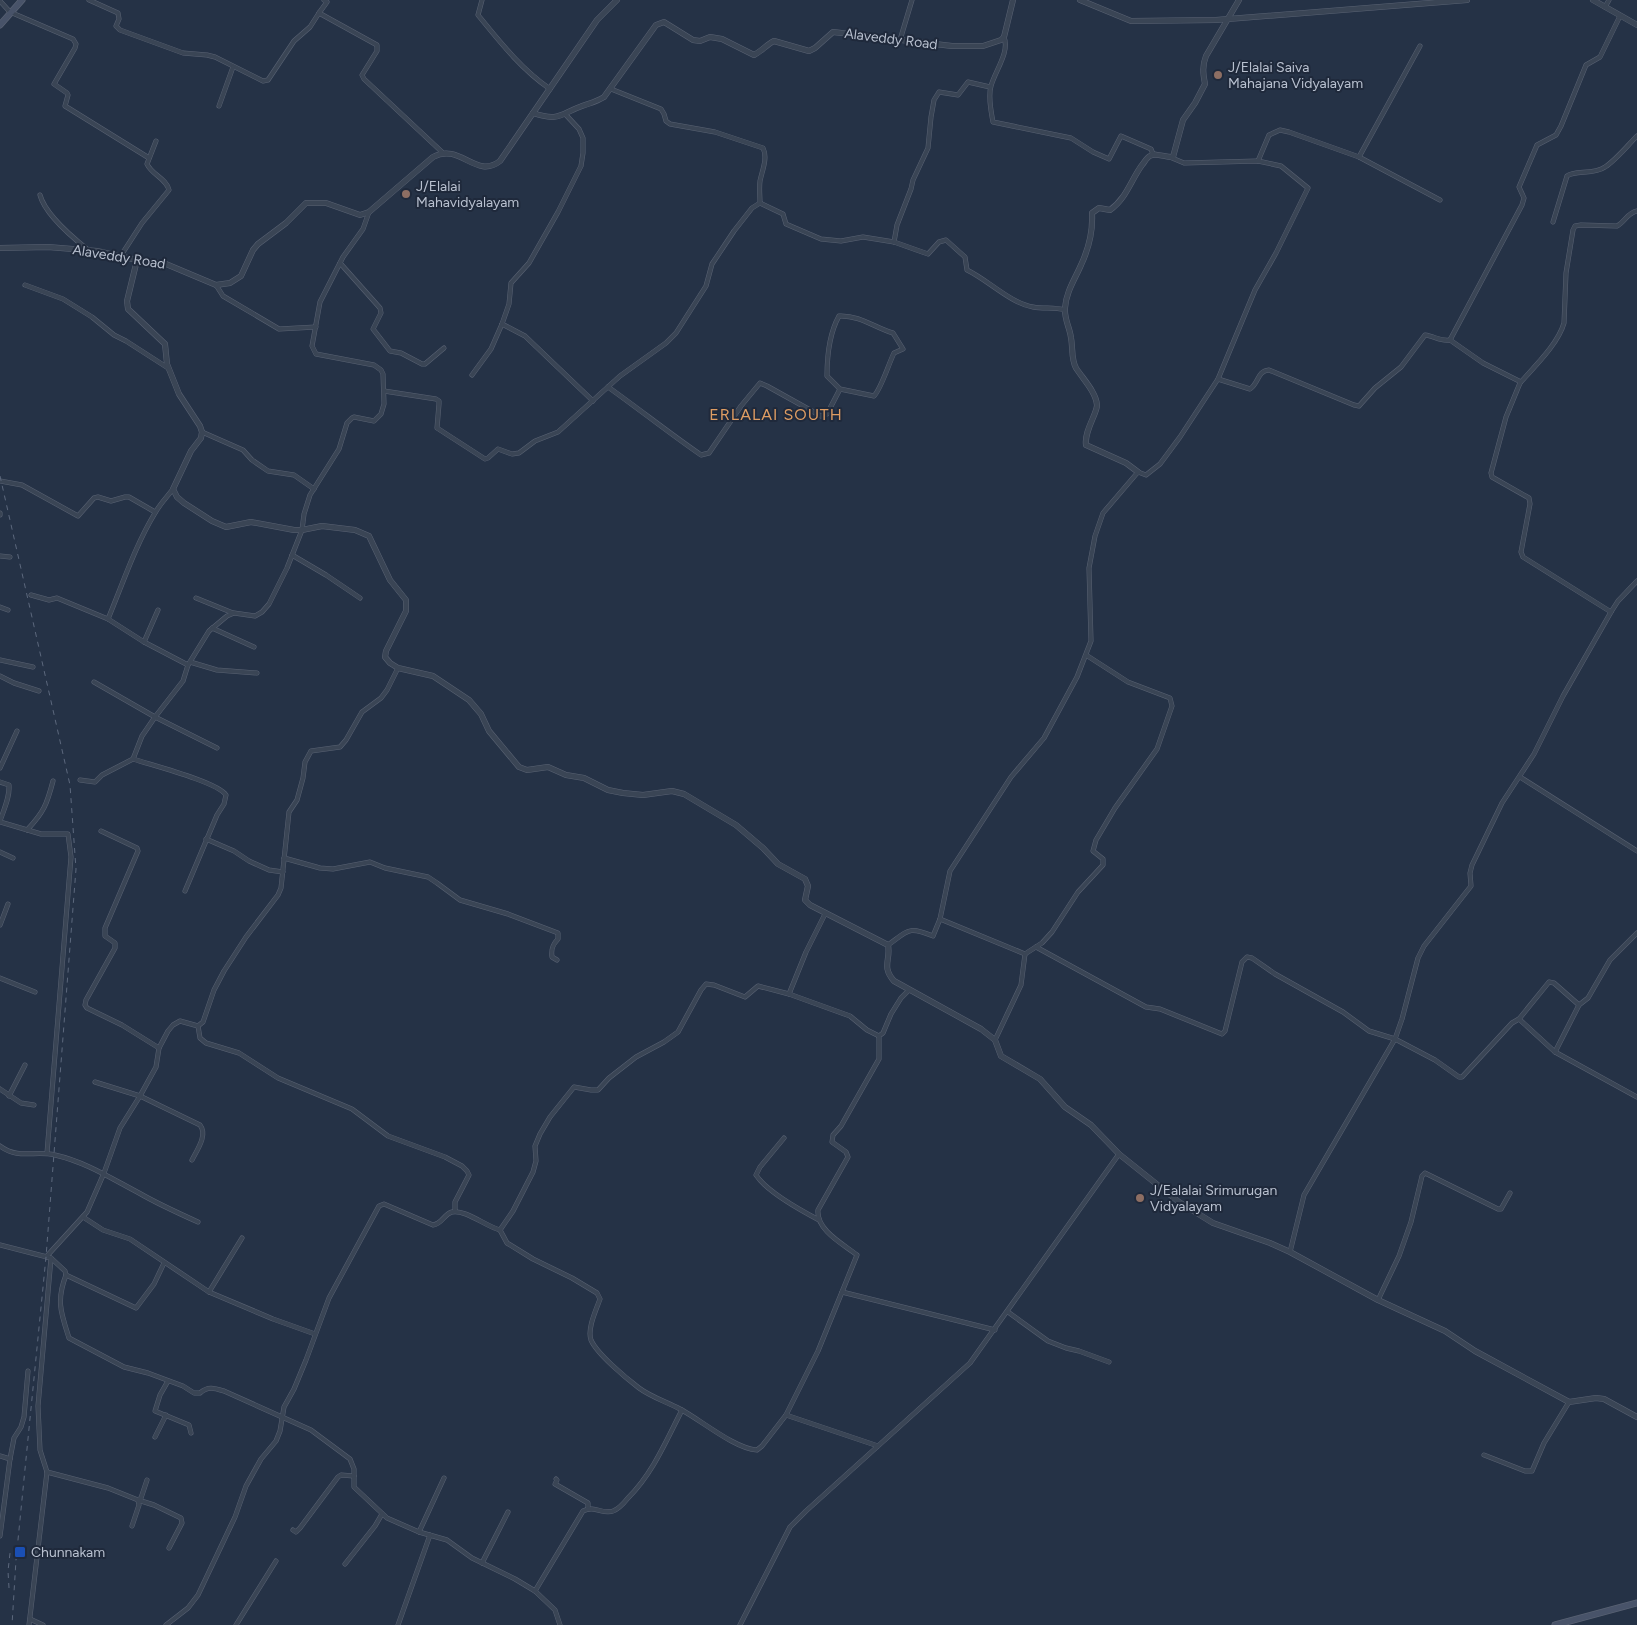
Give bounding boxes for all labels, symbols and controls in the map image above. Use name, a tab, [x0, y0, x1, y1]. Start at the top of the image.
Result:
street label: Alaveddy Road	[843, 25, 939, 53]
place label: J/Elalai Saiva Mahajana Vidyalayam	[1228, 59, 1363, 92]
marker: J/Elalai Saiva Mahajana Vidyalayam	[1212, 69, 1224, 81]
place label: J/Elalai Mahavidyalayam	[416, 178, 519, 211]
marker: J/Elalai Mahavidyalayam	[400, 188, 412, 200]
street label: Alaveddy Road	[71, 241, 167, 273]
district label: ERLALAI SOUTH	[709, 405, 843, 424]
place label: J/Ealalai Srimurugan Vidyalayam	[1150, 1182, 1277, 1215]
marker: J/Ealalai Srimurugan Vidyalayam	[1134, 1192, 1146, 1204]
place label: Chunnakam	[31, 1544, 105, 1561]
marker: Chunnakam	[13, 1545, 27, 1559]

